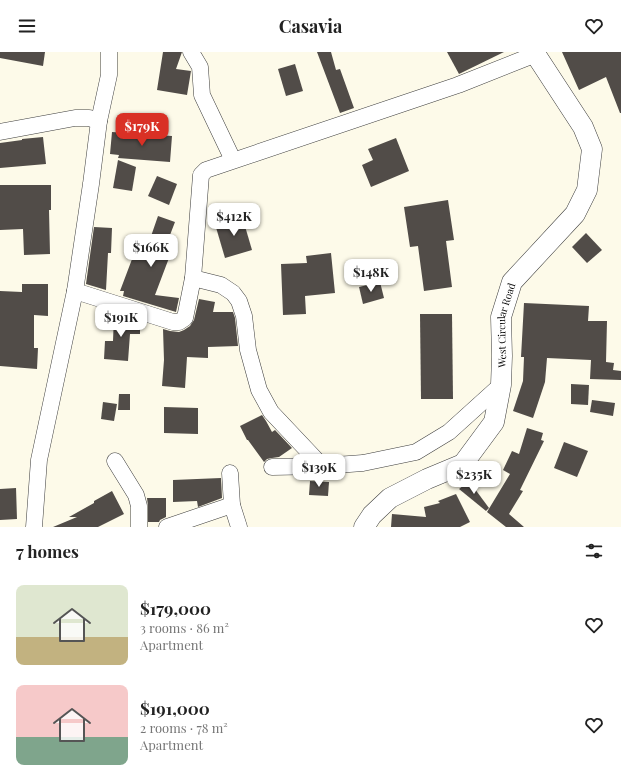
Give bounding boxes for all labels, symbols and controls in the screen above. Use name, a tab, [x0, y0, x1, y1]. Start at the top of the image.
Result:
text: Casavia	[279, 14, 342, 38]
icon: menu	[16, 15, 38, 37]
icon: heart	[583, 15, 605, 37]
pin: $179K	[114, 113, 170, 147]
text: $179K	[125, 117, 159, 134]
pin: $412K	[206, 203, 262, 237]
text: $412K	[216, 207, 252, 224]
pin: $166K	[123, 234, 179, 268]
text: $166K	[133, 238, 169, 255]
pin: $148K	[343, 259, 399, 293]
text: $148K	[353, 263, 389, 280]
street label: West Circular Road	[494, 281, 518, 369]
pin: $191K	[93, 304, 149, 338]
text: $191K	[104, 308, 138, 325]
pin: $139K	[291, 454, 347, 488]
text: $139K	[301, 458, 337, 475]
pin: $235K	[446, 461, 502, 495]
text: $235K	[456, 465, 492, 482]
text: 7 homes	[16, 540, 79, 562]
icon: filters	[583, 540, 605, 562]
text: $179,000	[140, 597, 211, 619]
icon: home	[48, 601, 96, 649]
icon: heart	[583, 614, 605, 636]
text: 3 rooms · 86 m²	[140, 619, 229, 636]
text: Apartment	[140, 636, 203, 653]
text: $191,000	[140, 697, 210, 719]
icon: home	[48, 701, 96, 749]
icon: heart	[583, 714, 605, 736]
text: 2 rooms · 78 m²	[140, 719, 228, 736]
text: Apartment	[140, 736, 203, 753]

